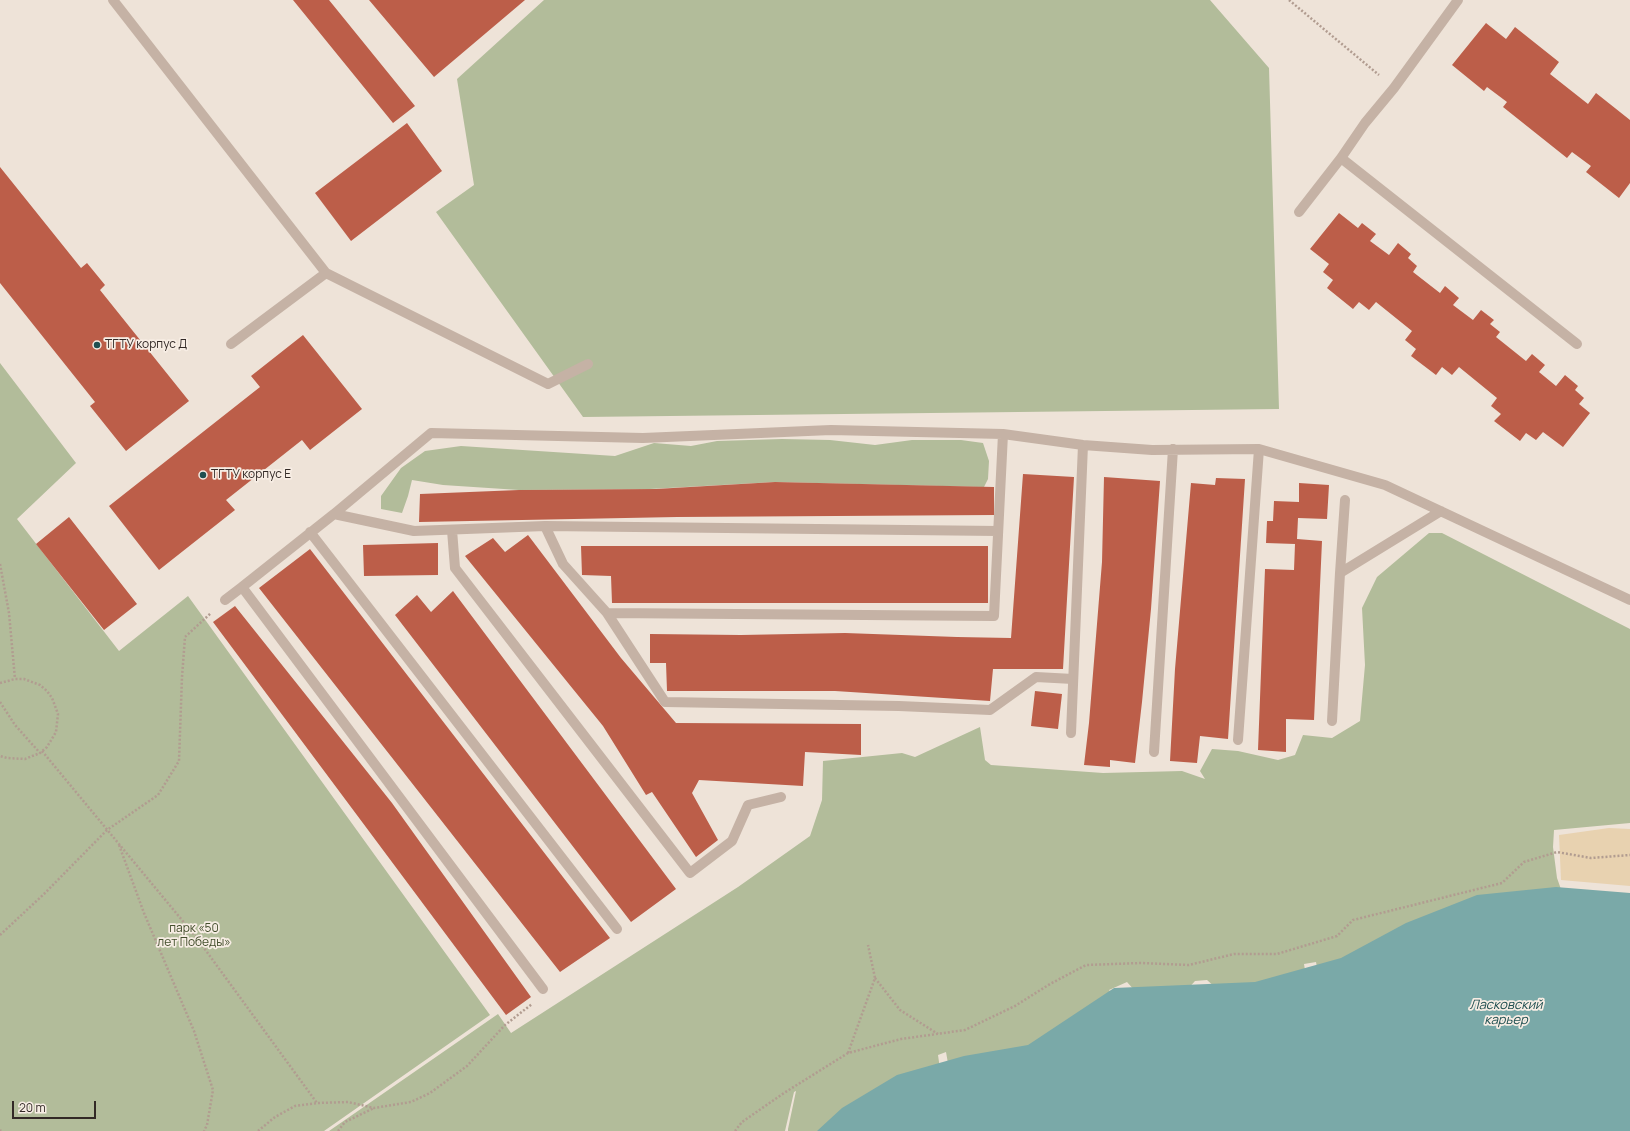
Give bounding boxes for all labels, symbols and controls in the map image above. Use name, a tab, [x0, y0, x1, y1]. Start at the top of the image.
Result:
place label: ТГТУ корпус Д	[105, 338, 187, 352]
marker: ТГТУ корпус Д	[92, 340, 102, 350]
place label: ТГТУ корпус Е	[211, 468, 291, 482]
marker: ТГТУ корпус Е	[198, 470, 208, 480]
park label: парк «50 лет Победы»	[157, 922, 231, 950]
water label: Ласковский карьер	[1470, 997, 1542, 1028]
scale bar	[14, 1093, 98, 1119]
text: 20 m	[19, 1099, 46, 1116]

